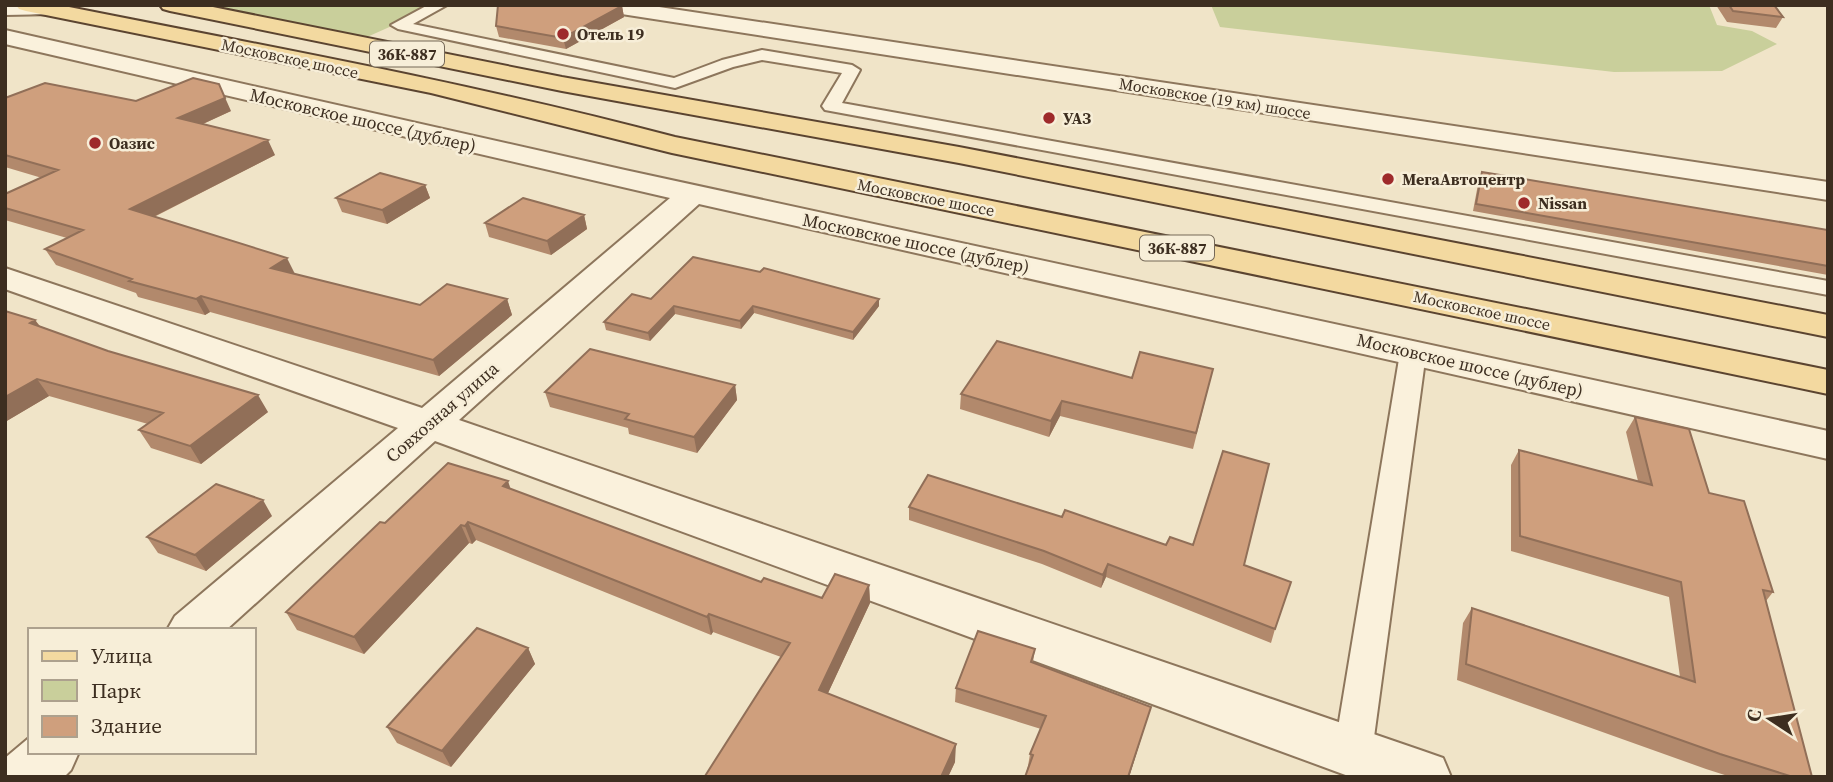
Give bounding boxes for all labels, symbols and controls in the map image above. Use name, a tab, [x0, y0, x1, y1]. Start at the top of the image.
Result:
place label: Отель 19	[577, 23, 644, 45]
marker: Отель 19	[555, 26, 571, 42]
street label: Московское шоссе	[220, 33, 360, 83]
road number: 36К-887	[370, 42, 444, 66]
street label: Московское (19 км) шоссе	[1117, 72, 1313, 124]
street label: Московское шоссе (дублер)	[247, 82, 479, 158]
place label: УАЗ	[1063, 107, 1091, 129]
marker: УАЗ	[1041, 110, 1057, 126]
place label: Оазис	[109, 132, 155, 154]
marker: Оазис	[87, 135, 103, 151]
place label: МегаАвтоцентр	[1402, 168, 1525, 190]
marker: МегаАвтоцентр	[1380, 171, 1396, 187]
street label: Московское шоссе	[855, 173, 997, 221]
place label: Nissan	[1538, 192, 1587, 214]
marker: Nissan	[1516, 195, 1532, 211]
street label: Московское шоссе (дублер)	[800, 207, 1032, 279]
road number: 36К-887	[1140, 236, 1214, 260]
street label: Московское шоссе	[1412, 285, 1552, 335]
street label: Московское шоссе (дублер)	[1354, 327, 1586, 403]
street label: Совхозная улица	[380, 355, 505, 468]
legend	[28, 628, 256, 754]
text: Улица	[91, 641, 153, 670]
text: Парк	[91, 676, 141, 705]
north arrow	[1735, 684, 1805, 754]
text: С	[1739, 707, 1767, 724]
text: Здание	[91, 711, 162, 740]

